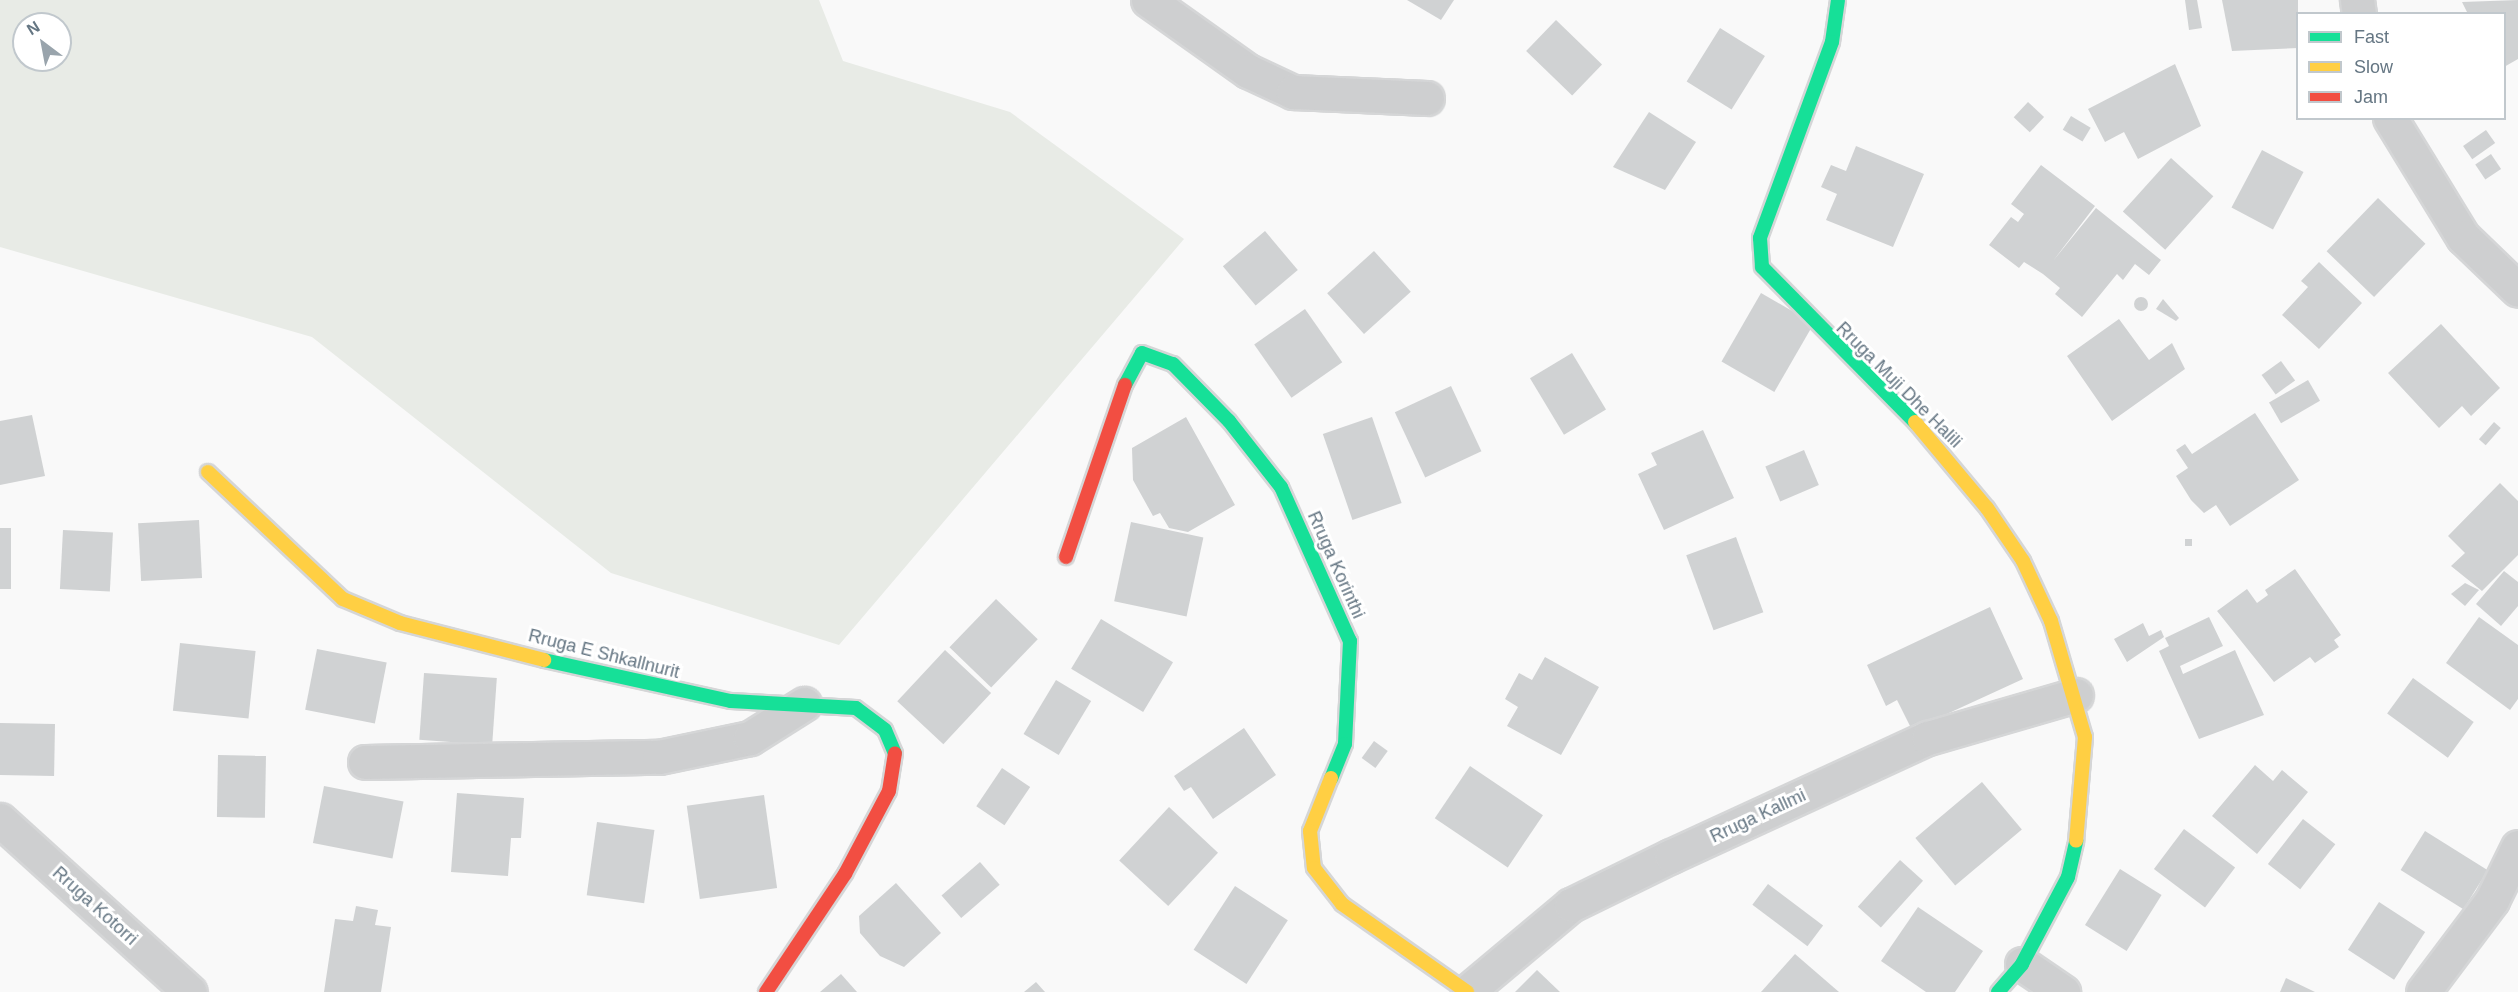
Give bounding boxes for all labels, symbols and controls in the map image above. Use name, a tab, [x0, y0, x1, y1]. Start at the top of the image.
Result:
north arrow	[12, 12, 72, 72]
legend	[2296, 12, 2506, 120]
text: N	[24, 18, 43, 38]
text: Fast	[2354, 27, 2389, 47]
text: Slow	[2354, 57, 2393, 77]
text: Jam	[2354, 87, 2388, 107]
street label: Rruga Muji Dhe Halili	[1832, 318, 1966, 452]
street label: Rruga Korinthi	[1303, 508, 1369, 622]
street label: Rruga E Shkallnurit	[526, 625, 682, 683]
street label: Rruga Kallmi	[1707, 784, 1809, 848]
street label: Rruga Kotorri	[48, 862, 142, 950]

